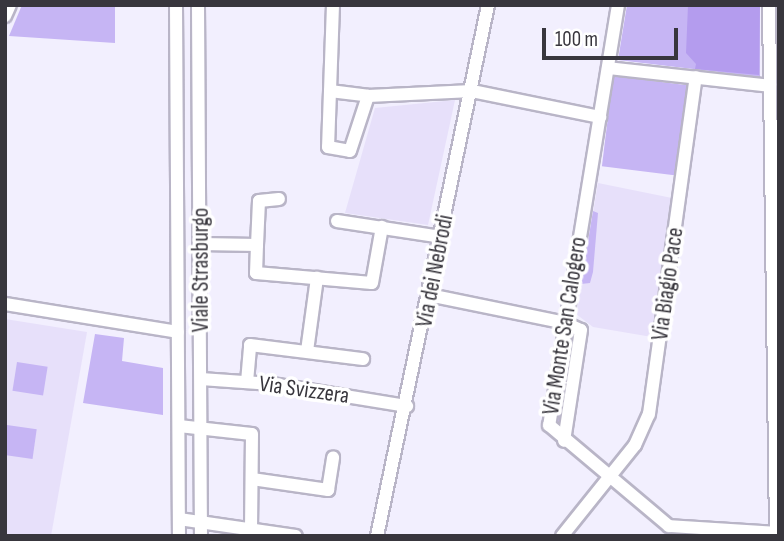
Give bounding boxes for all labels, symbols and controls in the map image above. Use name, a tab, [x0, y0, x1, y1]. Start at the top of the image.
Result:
scale bar	[546, 14, 682, 58]
text: 100 m	[555, 27, 598, 52]
street label: Viale Strasburgo	[187, 208, 215, 332]
street label: Via dei Nebrodi	[411, 212, 459, 330]
street label: Via Biagio Pace	[646, 226, 690, 342]
street label: Via Monte San Calogero	[537, 235, 593, 417]
street label: Via Svizzera	[257, 370, 351, 410]

